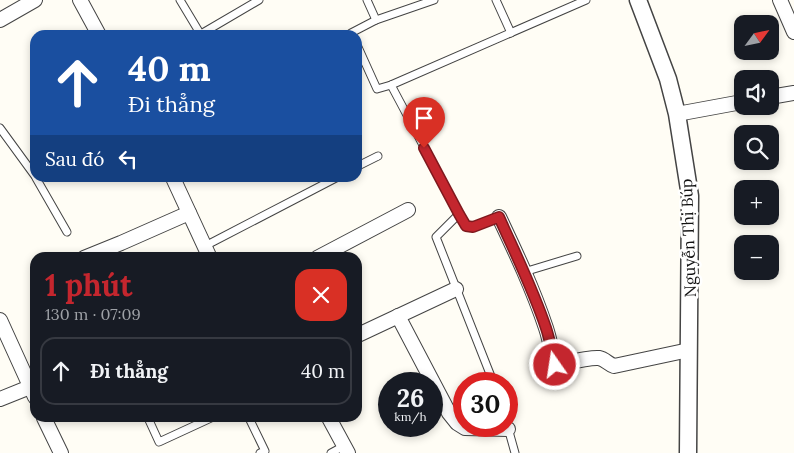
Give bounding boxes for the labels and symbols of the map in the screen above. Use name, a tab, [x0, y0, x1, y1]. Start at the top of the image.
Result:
north arrow	[734, 15, 779, 60]
pin	[403, 97, 445, 148]
street label: Nguyễn Thị Búp	[676, 178, 700, 298]
position arrow	[528, 338, 580, 390]
speed limit sign: 30	[453, 372, 518, 437]

